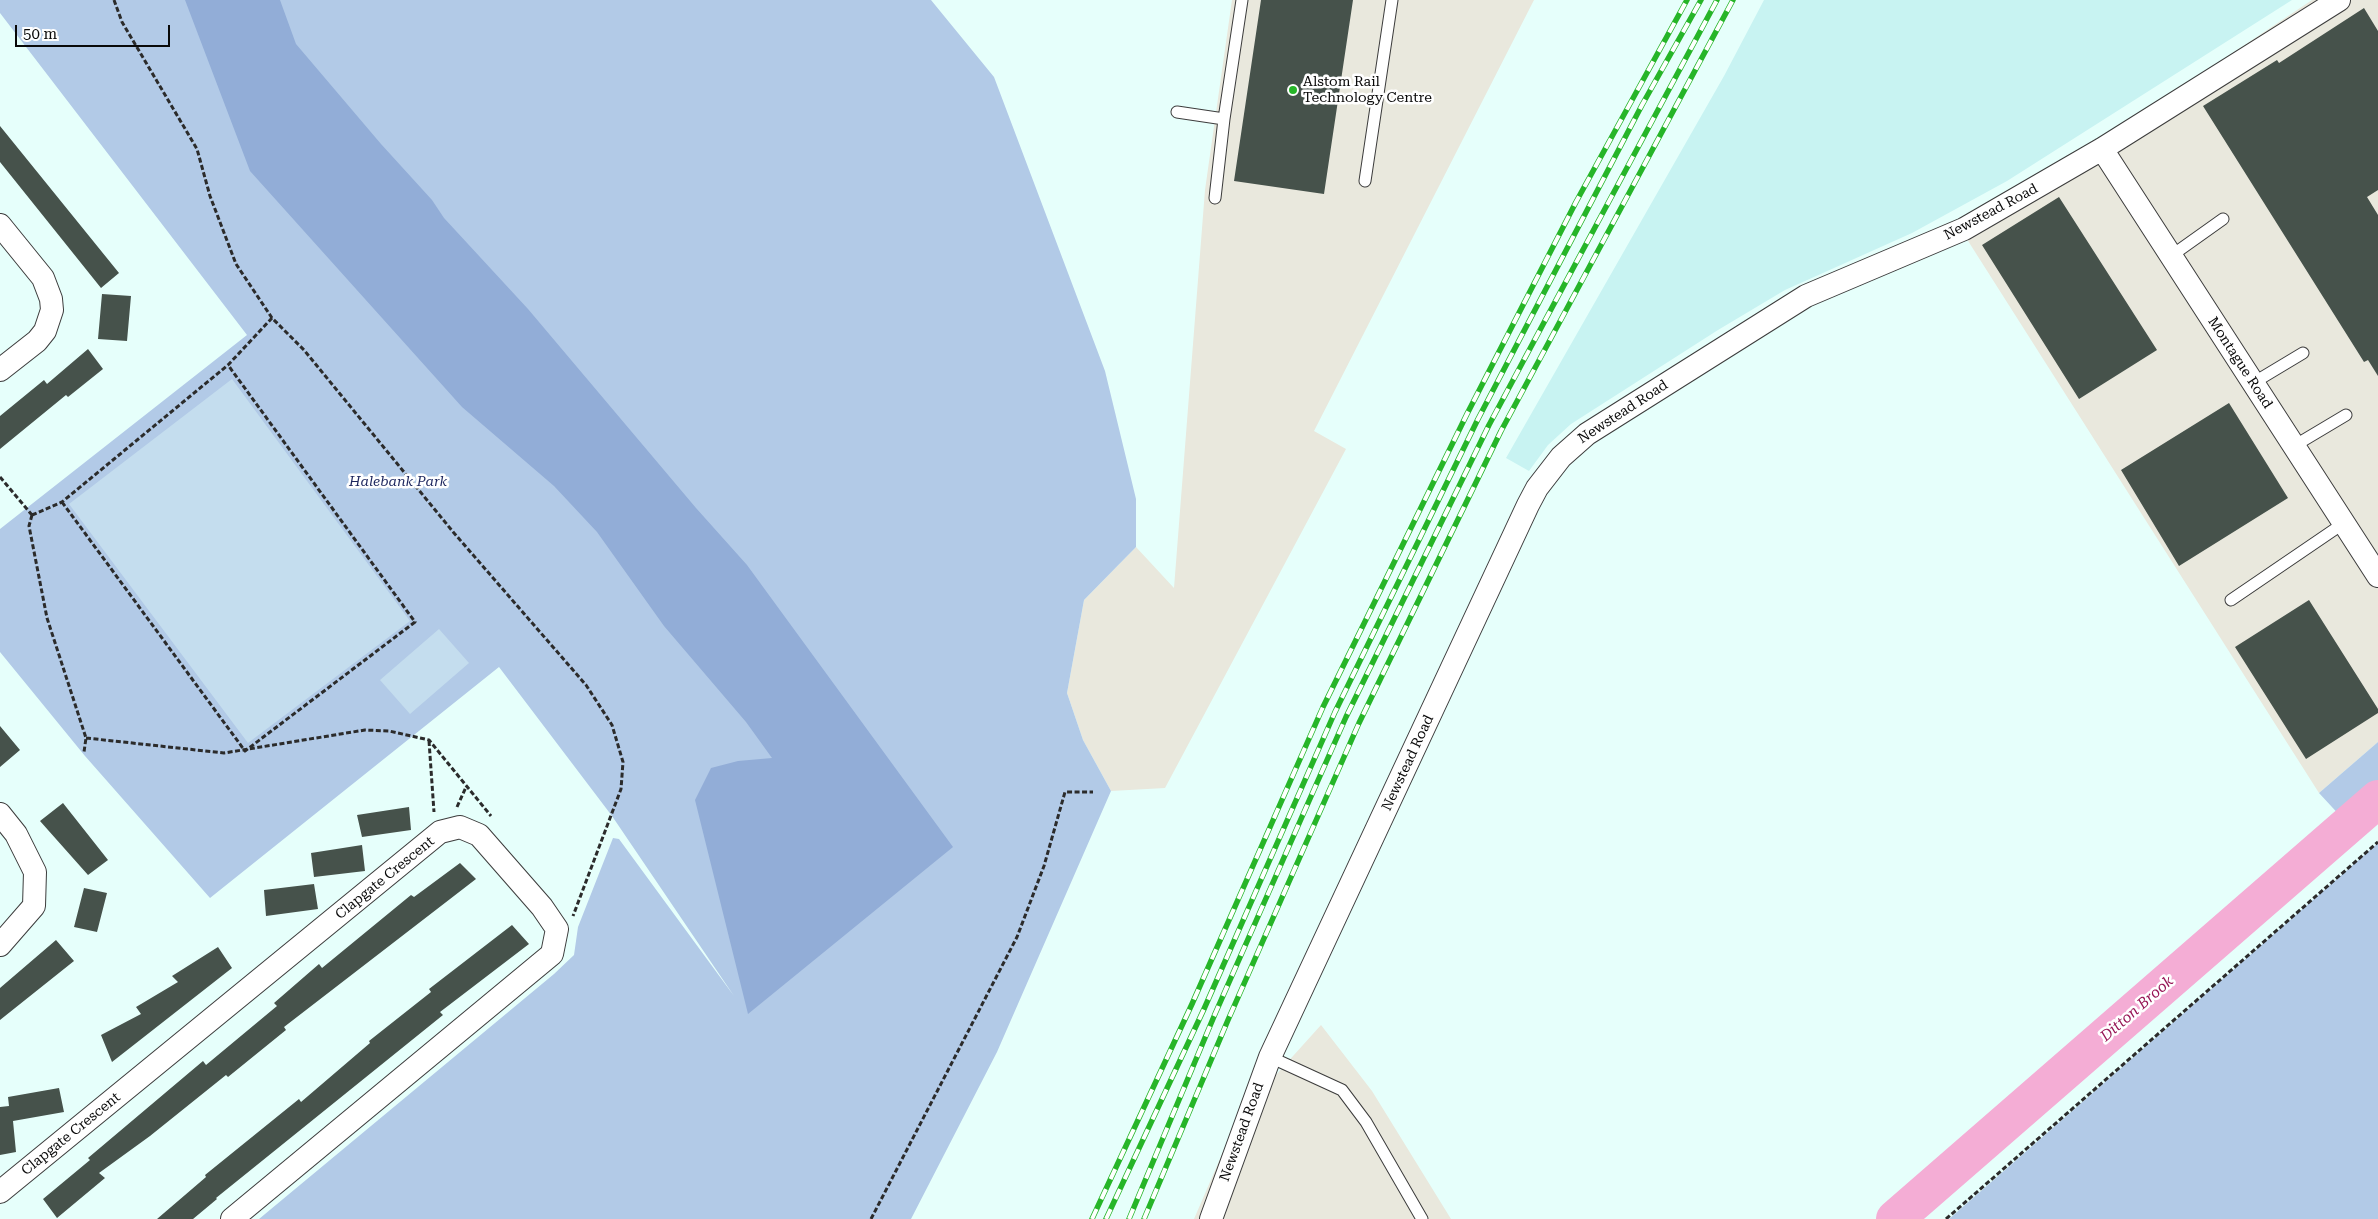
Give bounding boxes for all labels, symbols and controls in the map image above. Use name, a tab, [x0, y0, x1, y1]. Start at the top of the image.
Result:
scale bar	[18, 15, 172, 47]
text: 50 m	[23, 25, 57, 43]
place label: Alstom Rail Technology Centre	[1303, 74, 1432, 106]
marker: Alstom Rail Technology Centre	[1287, 84, 1299, 96]
street label: Newstead Road	[1941, 180, 2041, 244]
street label: Montague Road	[2204, 314, 2276, 412]
street label: Newstead Road	[1575, 377, 1671, 447]
park label: Halebank Park	[349, 474, 447, 490]
street label: Newstead Road	[1378, 712, 1438, 814]
street label: Clapgate Crescent	[332, 833, 438, 923]
water label: Ditton Brook	[2097, 972, 2177, 1046]
street label: Newstead Road	[1216, 1080, 1268, 1184]
street label: Clapgate Crescent	[18, 1089, 124, 1179]

